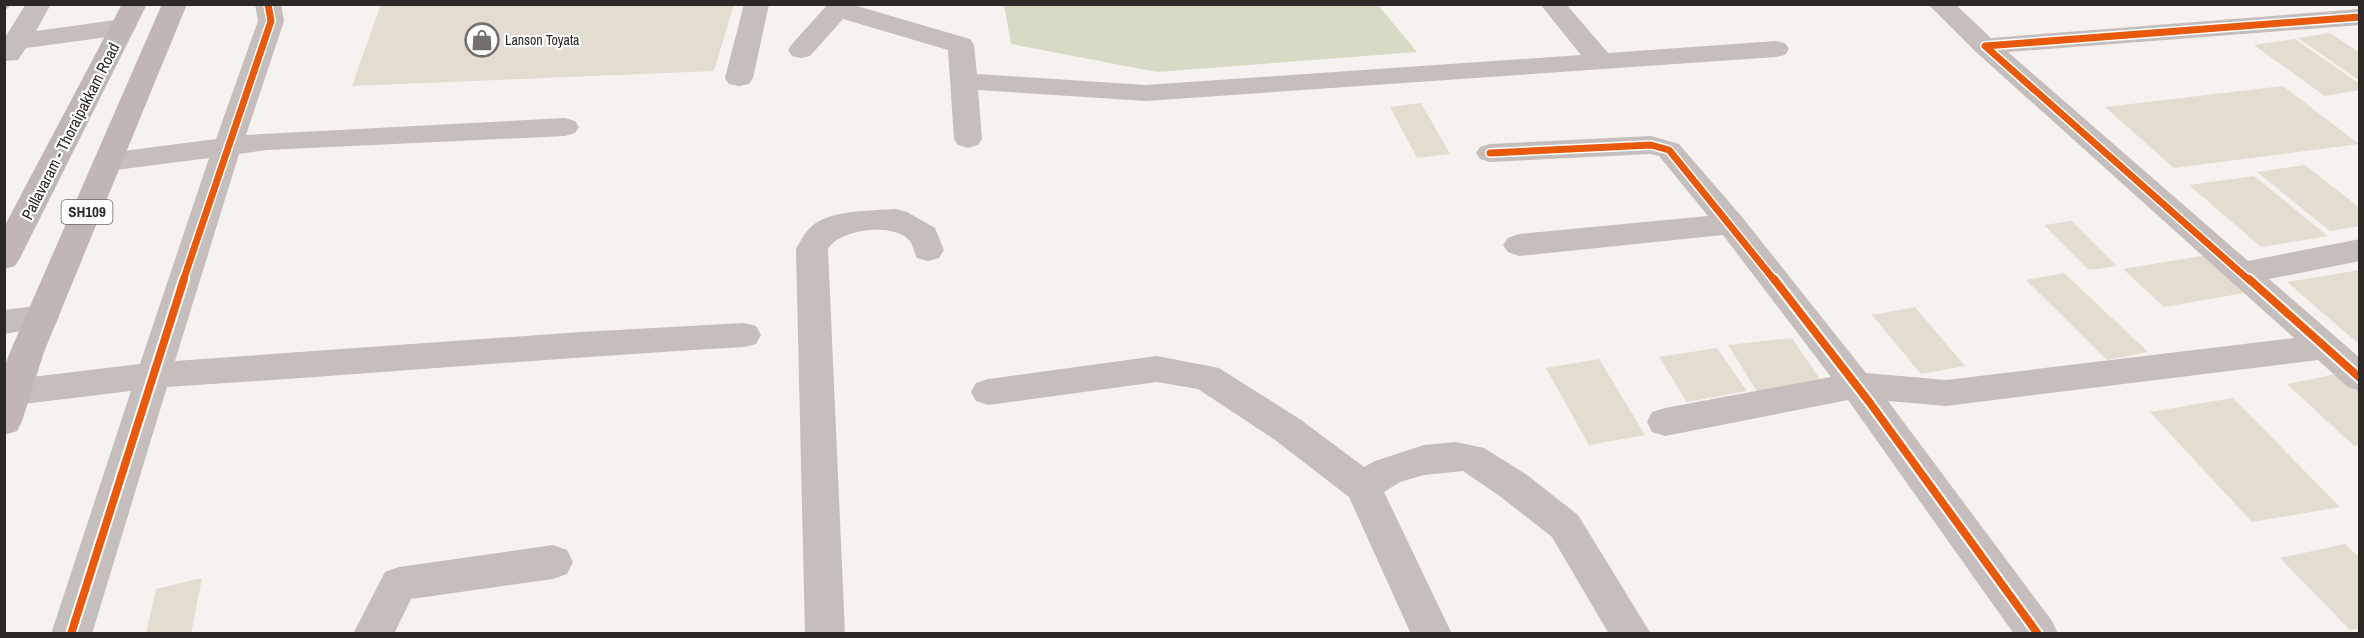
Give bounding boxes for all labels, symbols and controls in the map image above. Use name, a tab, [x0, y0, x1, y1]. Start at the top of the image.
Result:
shop icon: Lanson Toyata	[464, 22, 500, 58]
place label: Lanson Toyata	[505, 31, 580, 49]
street label: Pallavaram - Thoraipakkam Road	[16, 39, 124, 223]
road number: SH109	[62, 200, 112, 224]

